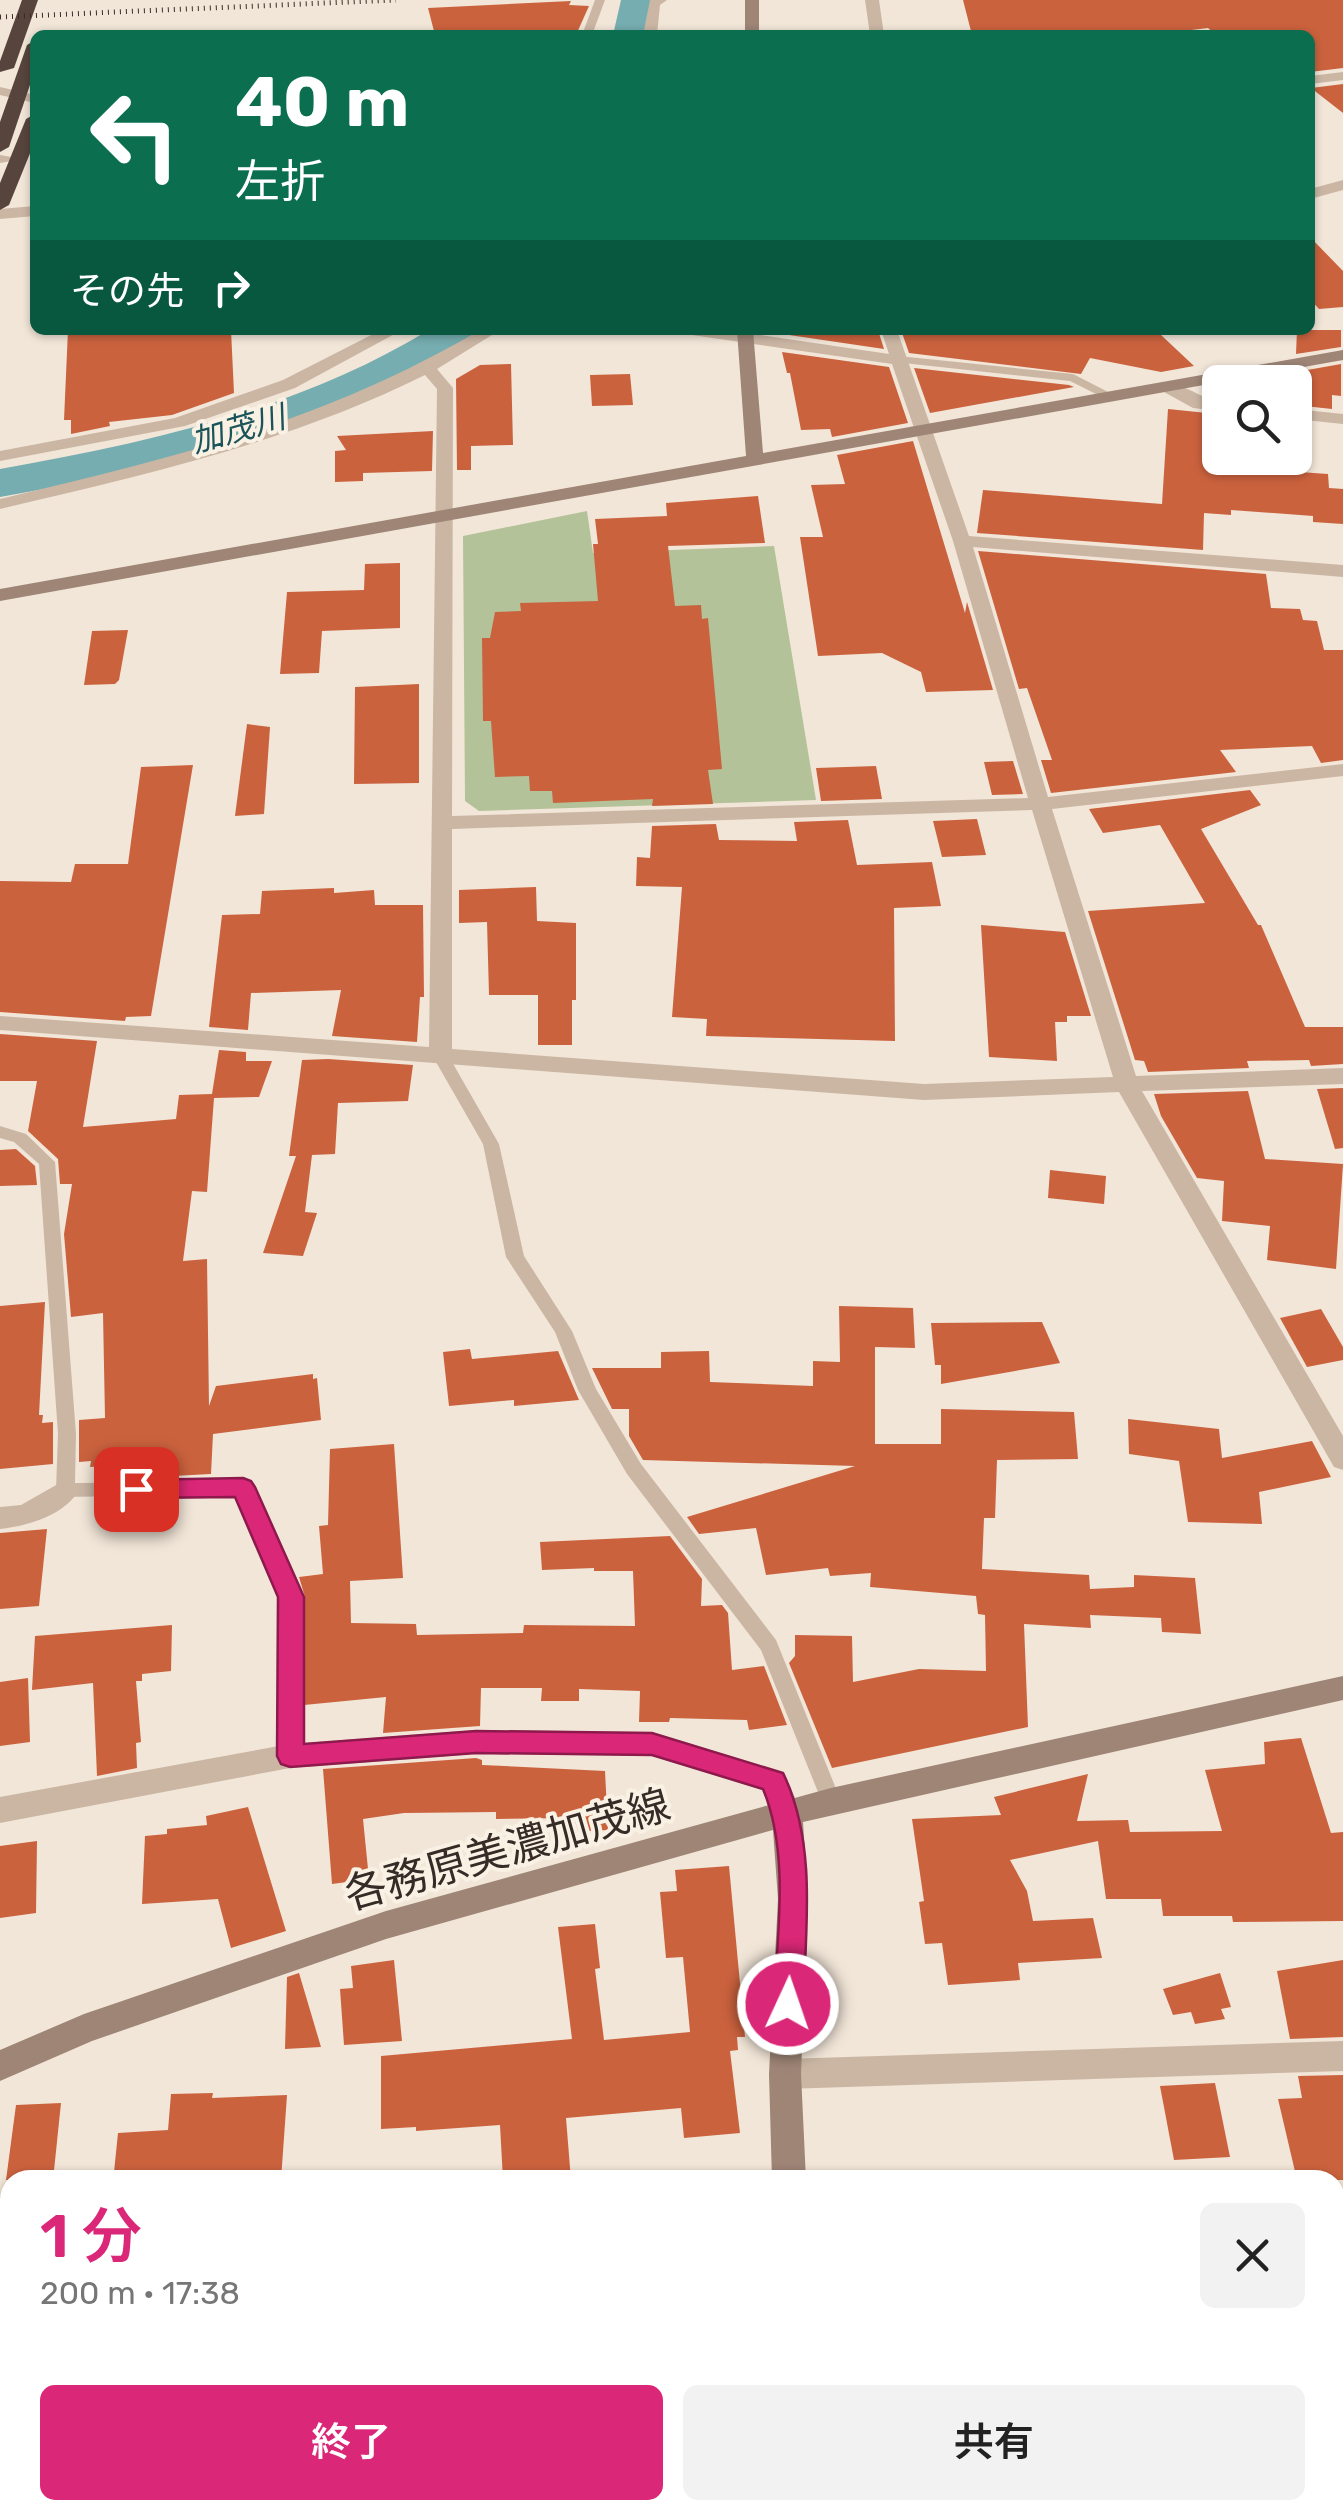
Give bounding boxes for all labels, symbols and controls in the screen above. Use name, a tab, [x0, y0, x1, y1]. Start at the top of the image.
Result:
text: 40 m	[235, 61, 409, 144]
icon: left	[70, 70, 200, 200]
text: 左折	[235, 155, 325, 208]
icon: right	[204, 260, 259, 315]
text: その先	[70, 268, 184, 314]
map controls	[1202, 365, 1312, 475]
button: search	[1202, 365, 1312, 475]
water label: 加茂川	[187, 397, 292, 460]
pin	[94, 1447, 179, 1532]
icon: arrive	[109, 1462, 164, 1517]
street label: 各務原美濃加茂線	[339, 1780, 676, 1920]
position arrow	[736, 1952, 840, 2056]
text: 1 分	[40, 2201, 142, 2272]
button: close	[1200, 2203, 1305, 2308]
text: 200 m · 17:38	[40, 2274, 240, 2312]
button: 終了	[40, 2385, 663, 2500]
button: 共有	[683, 2385, 1305, 2500]

